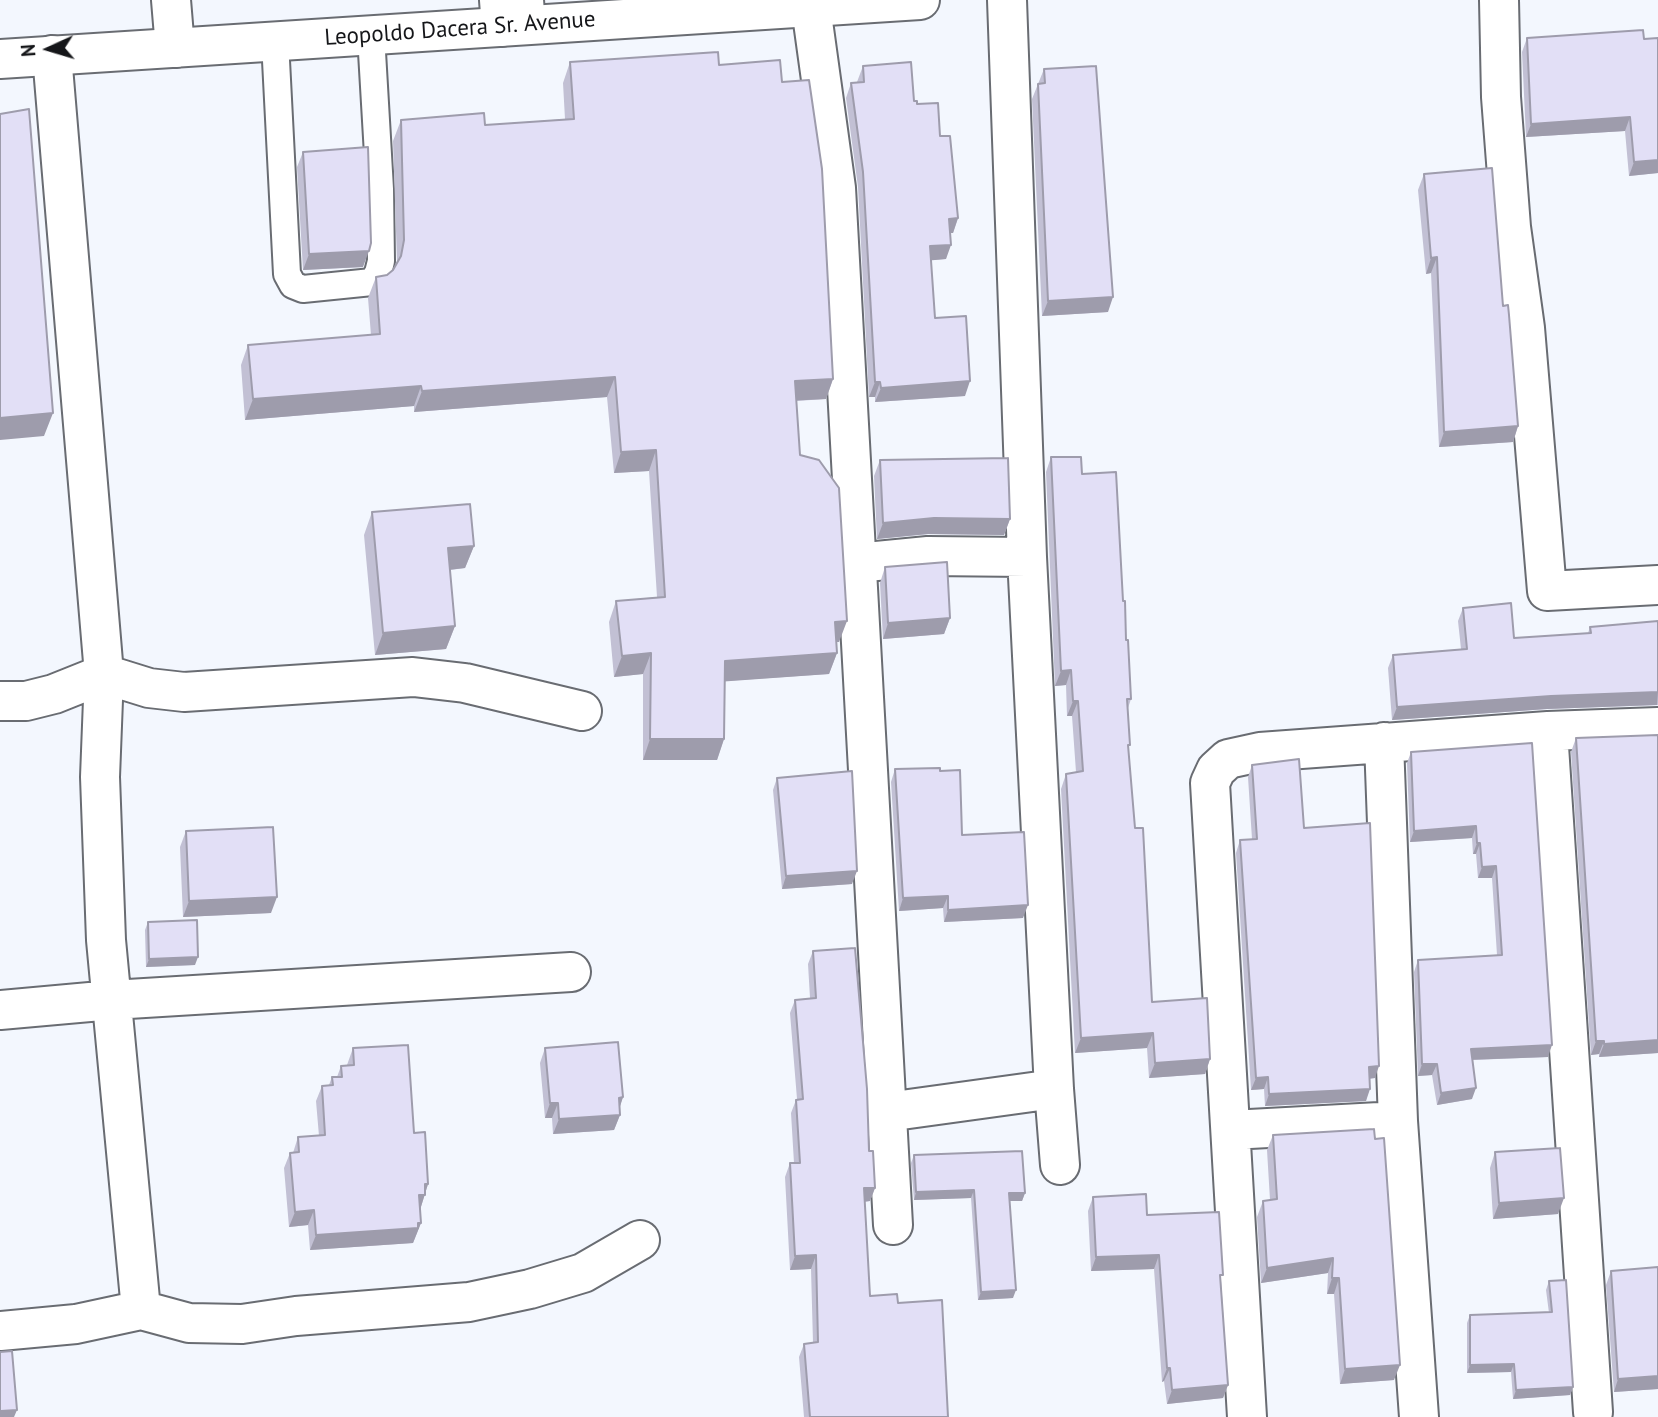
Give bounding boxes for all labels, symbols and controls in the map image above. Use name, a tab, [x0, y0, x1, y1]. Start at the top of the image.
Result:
street label: Leopoldo Dacera Sr. Avenue	[324, 6, 596, 52]
north arrow	[14, 14, 84, 84]
text: N	[16, 43, 40, 58]

